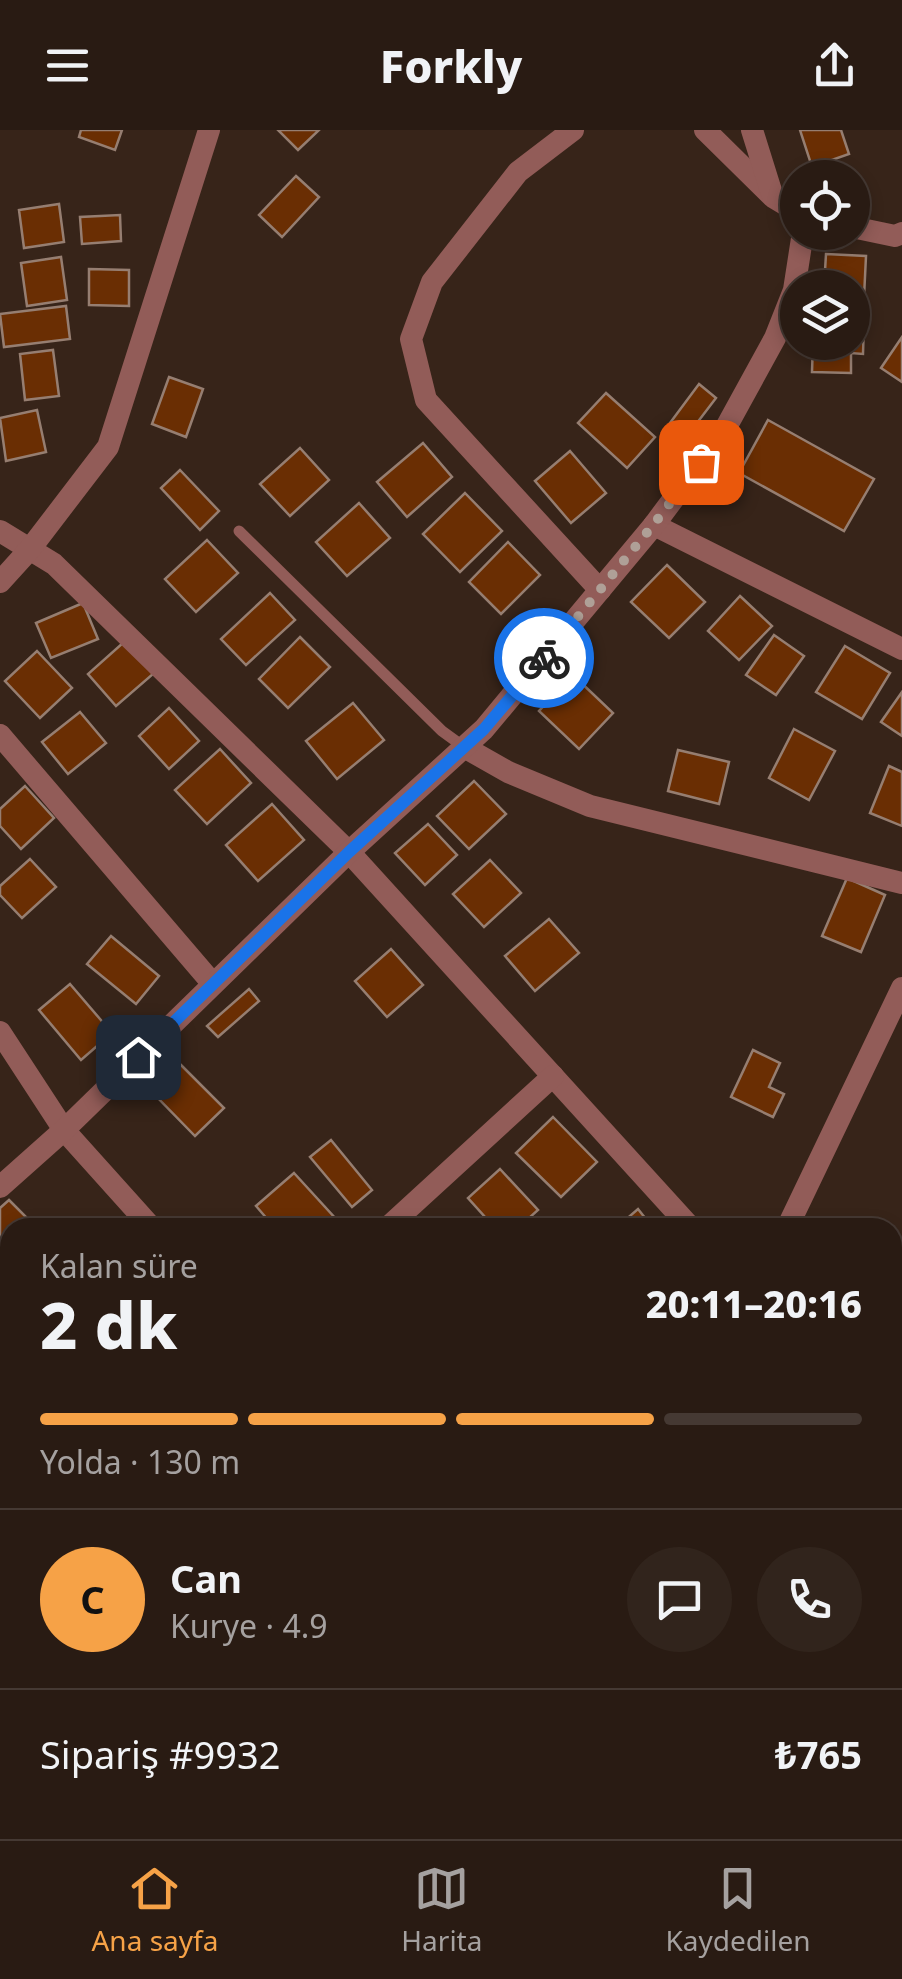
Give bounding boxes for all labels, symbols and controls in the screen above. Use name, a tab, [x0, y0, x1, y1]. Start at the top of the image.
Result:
text: Forkly	[380, 35, 522, 96]
icon: menu	[40, 38, 95, 93]
icon: share	[807, 38, 862, 93]
map controls	[780, 160, 870, 360]
button: locate	[780, 160, 870, 250]
button: layers	[780, 270, 870, 360]
pin	[659, 420, 744, 505]
icon: bag	[674, 435, 729, 490]
courier	[494, 608, 594, 708]
icon: bike	[517, 631, 572, 686]
pin	[96, 1015, 181, 1100]
icon: home	[111, 1030, 166, 1085]
text: Kalan süre	[40, 1244, 198, 1287]
text: 20:11–20:16	[646, 1277, 862, 1329]
text: 2 dk	[40, 1280, 177, 1368]
text: Yolda · 130 m	[40, 1440, 240, 1483]
button: chat	[627, 1547, 732, 1652]
button: phone	[757, 1547, 862, 1652]
text: Can	[170, 1552, 242, 1604]
text: C	[80, 1573, 105, 1625]
text: Kurye · 4.9	[170, 1604, 328, 1647]
text: Sipariş #9932	[40, 1728, 280, 1780]
text: ₺765	[775, 1728, 862, 1780]
tab: Ana sayfa	[91, 1861, 218, 1959]
tab: Harita	[401, 1861, 482, 1959]
tab: Kaydedilen	[665, 1861, 810, 1959]

